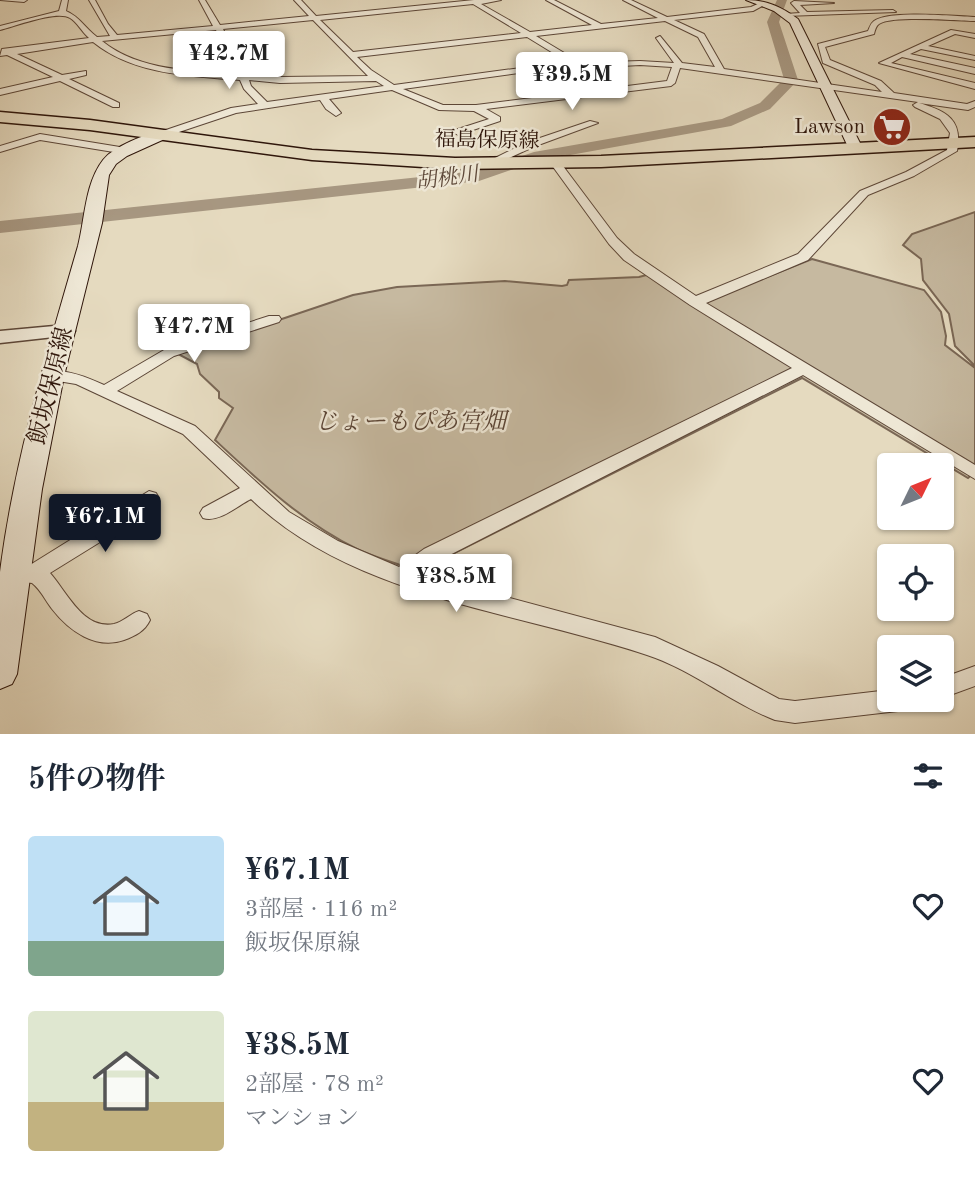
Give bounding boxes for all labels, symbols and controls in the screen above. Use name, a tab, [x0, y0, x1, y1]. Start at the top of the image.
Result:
pin: ¥42.7M	[172, 32, 286, 91]
text: ¥42.7M	[189, 42, 269, 65]
pin: ¥39.5M	[515, 52, 629, 112]
text: ¥39.5M	[532, 63, 612, 86]
supermarket icon: Lawson	[871, 106, 913, 148]
place label: Lawson	[794, 117, 865, 138]
street label: 福島保原線	[434, 128, 540, 152]
water label: 胡桃川	[414, 162, 482, 194]
pin: ¥47.7M	[137, 304, 251, 364]
text: ¥47.7M	[154, 315, 234, 338]
street label: 飯坂保原線	[23, 324, 78, 447]
park label: じょーもぴあ宮畑	[314, 408, 510, 435]
north arrow	[877, 453, 954, 530]
map controls	[877, 453, 954, 712]
pin: ¥67.1M	[48, 494, 162, 554]
text: ¥67.1M	[65, 505, 145, 528]
button: locate	[877, 544, 954, 621]
pin: ¥38.5M	[399, 554, 513, 614]
text: ¥38.5M	[416, 565, 496, 588]
button: layers	[877, 635, 954, 712]
icon: filters	[909, 757, 947, 795]
text: 5件の物件	[28, 765, 165, 795]
text: ¥67.1M	[245, 856, 350, 886]
icon: home	[84, 864, 168, 948]
icon: heart	[909, 887, 947, 925]
text: 3部屋 · 116 m²	[245, 898, 397, 921]
text: 飯坂保原線	[245, 932, 360, 955]
text: ¥38.5M	[245, 1031, 350, 1061]
icon: home	[84, 1039, 168, 1123]
icon: heart	[909, 1062, 947, 1100]
text: 2部屋 · 78 m²	[245, 1073, 384, 1096]
text: マンション	[245, 1107, 359, 1130]

